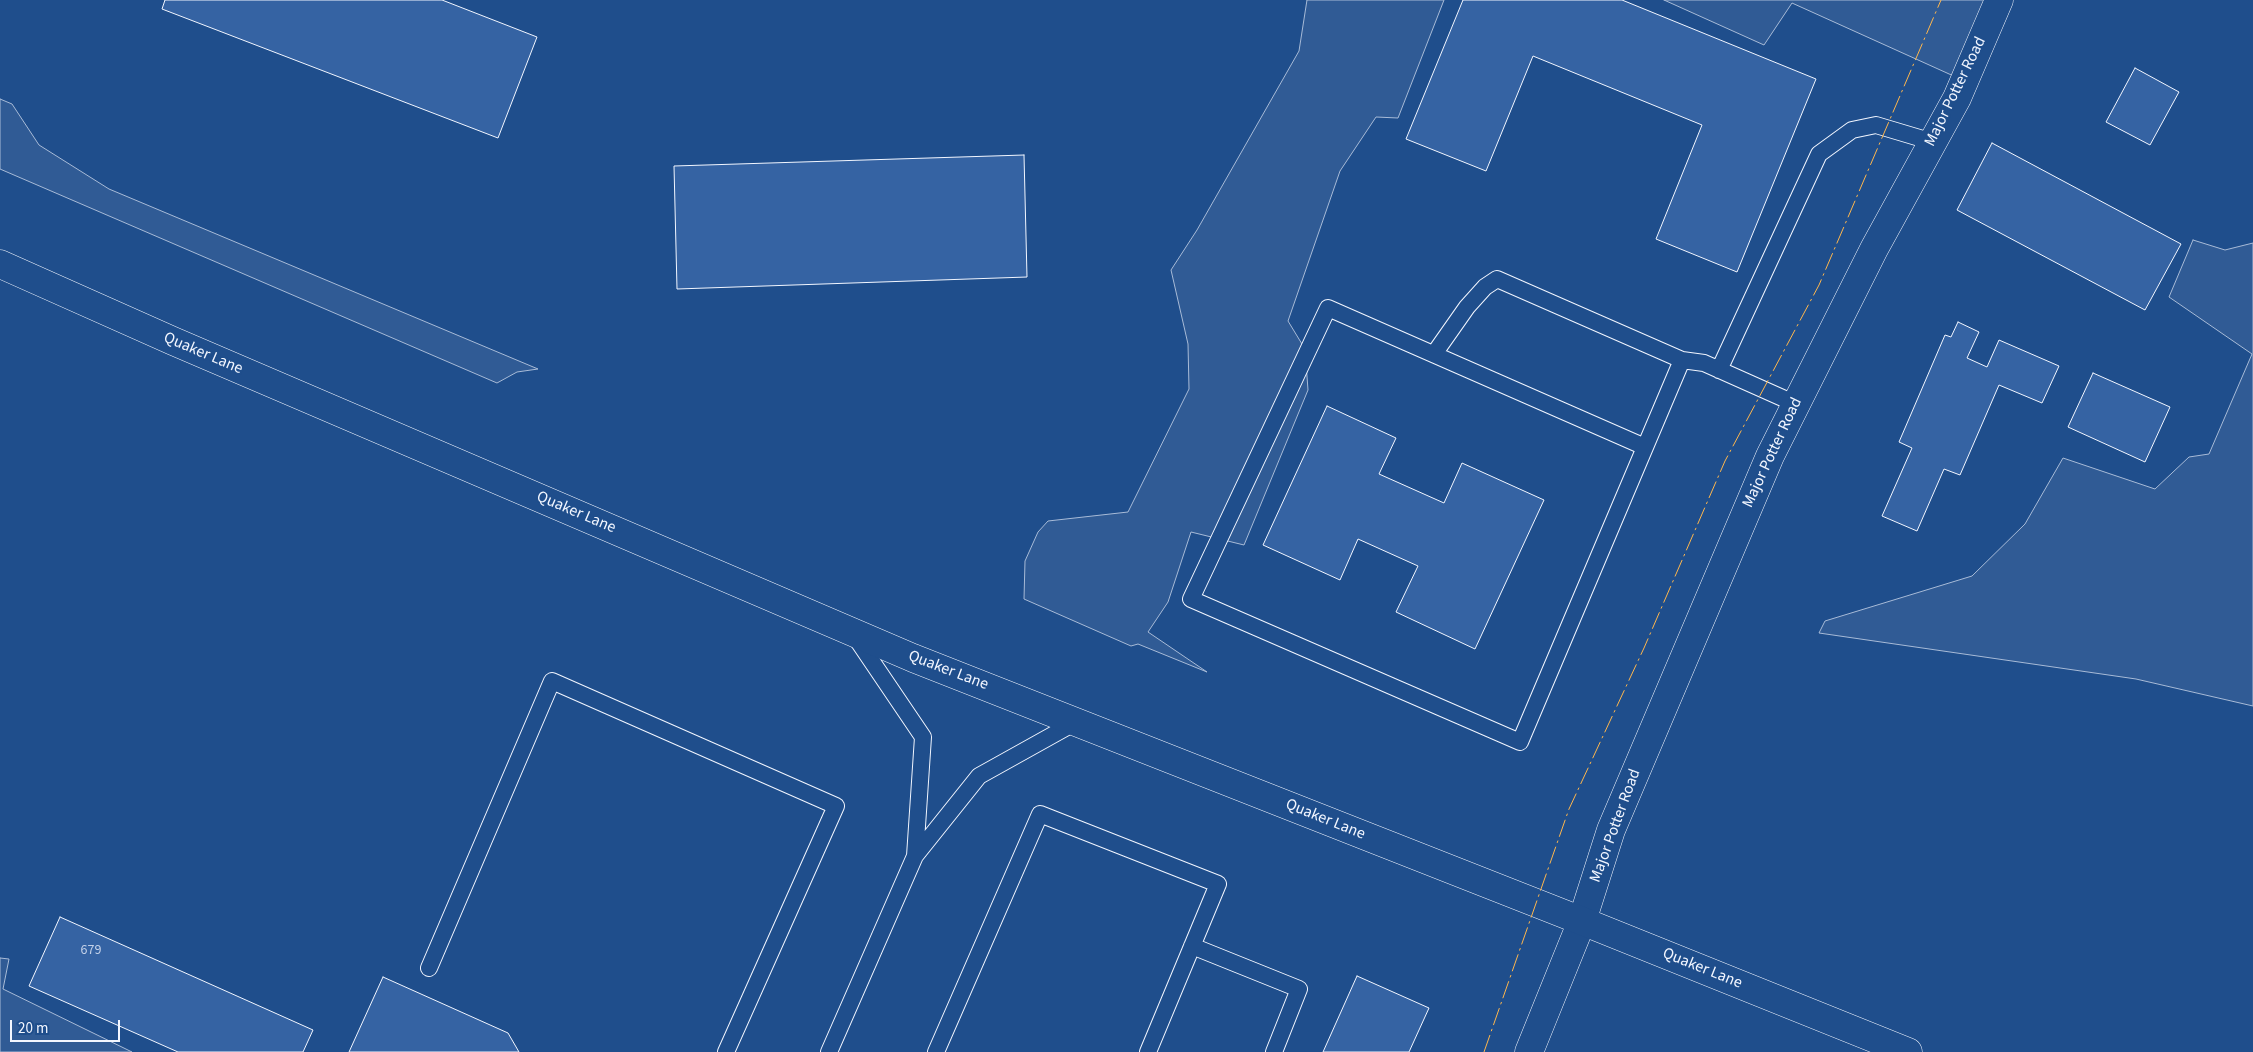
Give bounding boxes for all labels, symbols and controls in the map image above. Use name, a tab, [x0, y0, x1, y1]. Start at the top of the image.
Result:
street label: Major Potter Road	[1921, 34, 1991, 150]
street label: Quaker Lane	[160, 329, 246, 379]
street label: Major Potter Road	[1739, 395, 1807, 511]
street label: Quaker Lane	[533, 488, 619, 538]
street label: Quaker Lane	[905, 647, 991, 695]
street label: Major Potter Road	[1587, 767, 1645, 885]
street label: Quaker Lane	[1282, 795, 1368, 845]
house number: 679	[81, 943, 101, 959]
street label: Quaker Lane	[1659, 944, 1745, 994]
scale bar	[12, 1010, 122, 1042]
text: 20 m	[18, 1018, 48, 1039]

